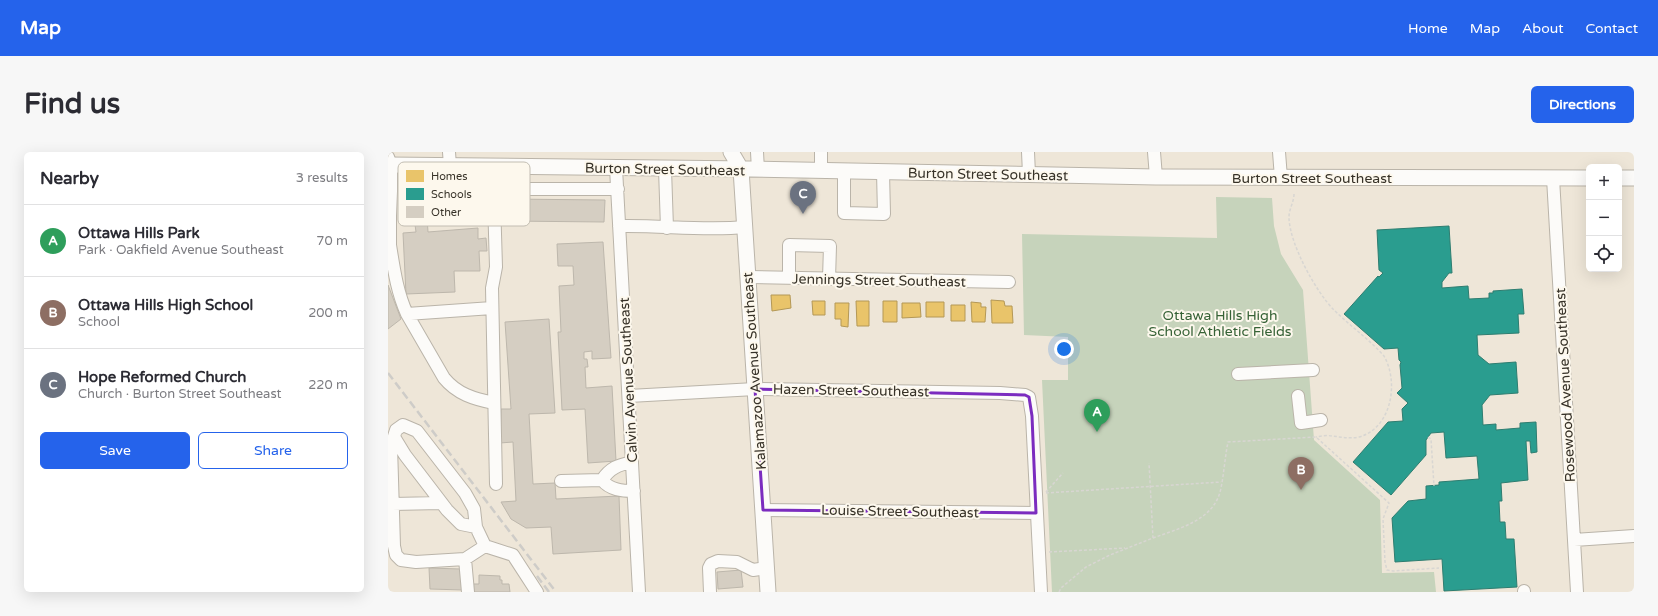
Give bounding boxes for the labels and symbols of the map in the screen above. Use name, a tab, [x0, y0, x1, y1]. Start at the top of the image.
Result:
street label: Burton Street Southeast	[585, 160, 746, 179]
legend	[398, 162, 530, 226]
street label: Burton Street Southeast	[908, 165, 1069, 184]
text: Homes	[431, 170, 467, 183]
street label: Burton Street Southeast	[1232, 170, 1393, 187]
pin: C	[790, 181, 816, 214]
text: Schools	[431, 188, 472, 201]
text: Other	[431, 206, 462, 219]
street label: Jennings Street Southeast	[792, 270, 967, 291]
street label: Kalamazoo Avenue Southeast	[739, 271, 770, 470]
street label: Rosewood Avenue Southeast	[1552, 287, 1579, 483]
street label: Calvin Avenue Southeast	[616, 296, 641, 463]
park label: Ottawa Hills High School Athletic Fields	[1149, 307, 1292, 340]
your location	[1054, 339, 1074, 359]
street label: Hazen Street Southeast	[773, 381, 930, 400]
pin: A	[1084, 399, 1110, 432]
pin: B	[1288, 457, 1314, 490]
street label: Louise Street Southeast	[821, 502, 980, 521]

